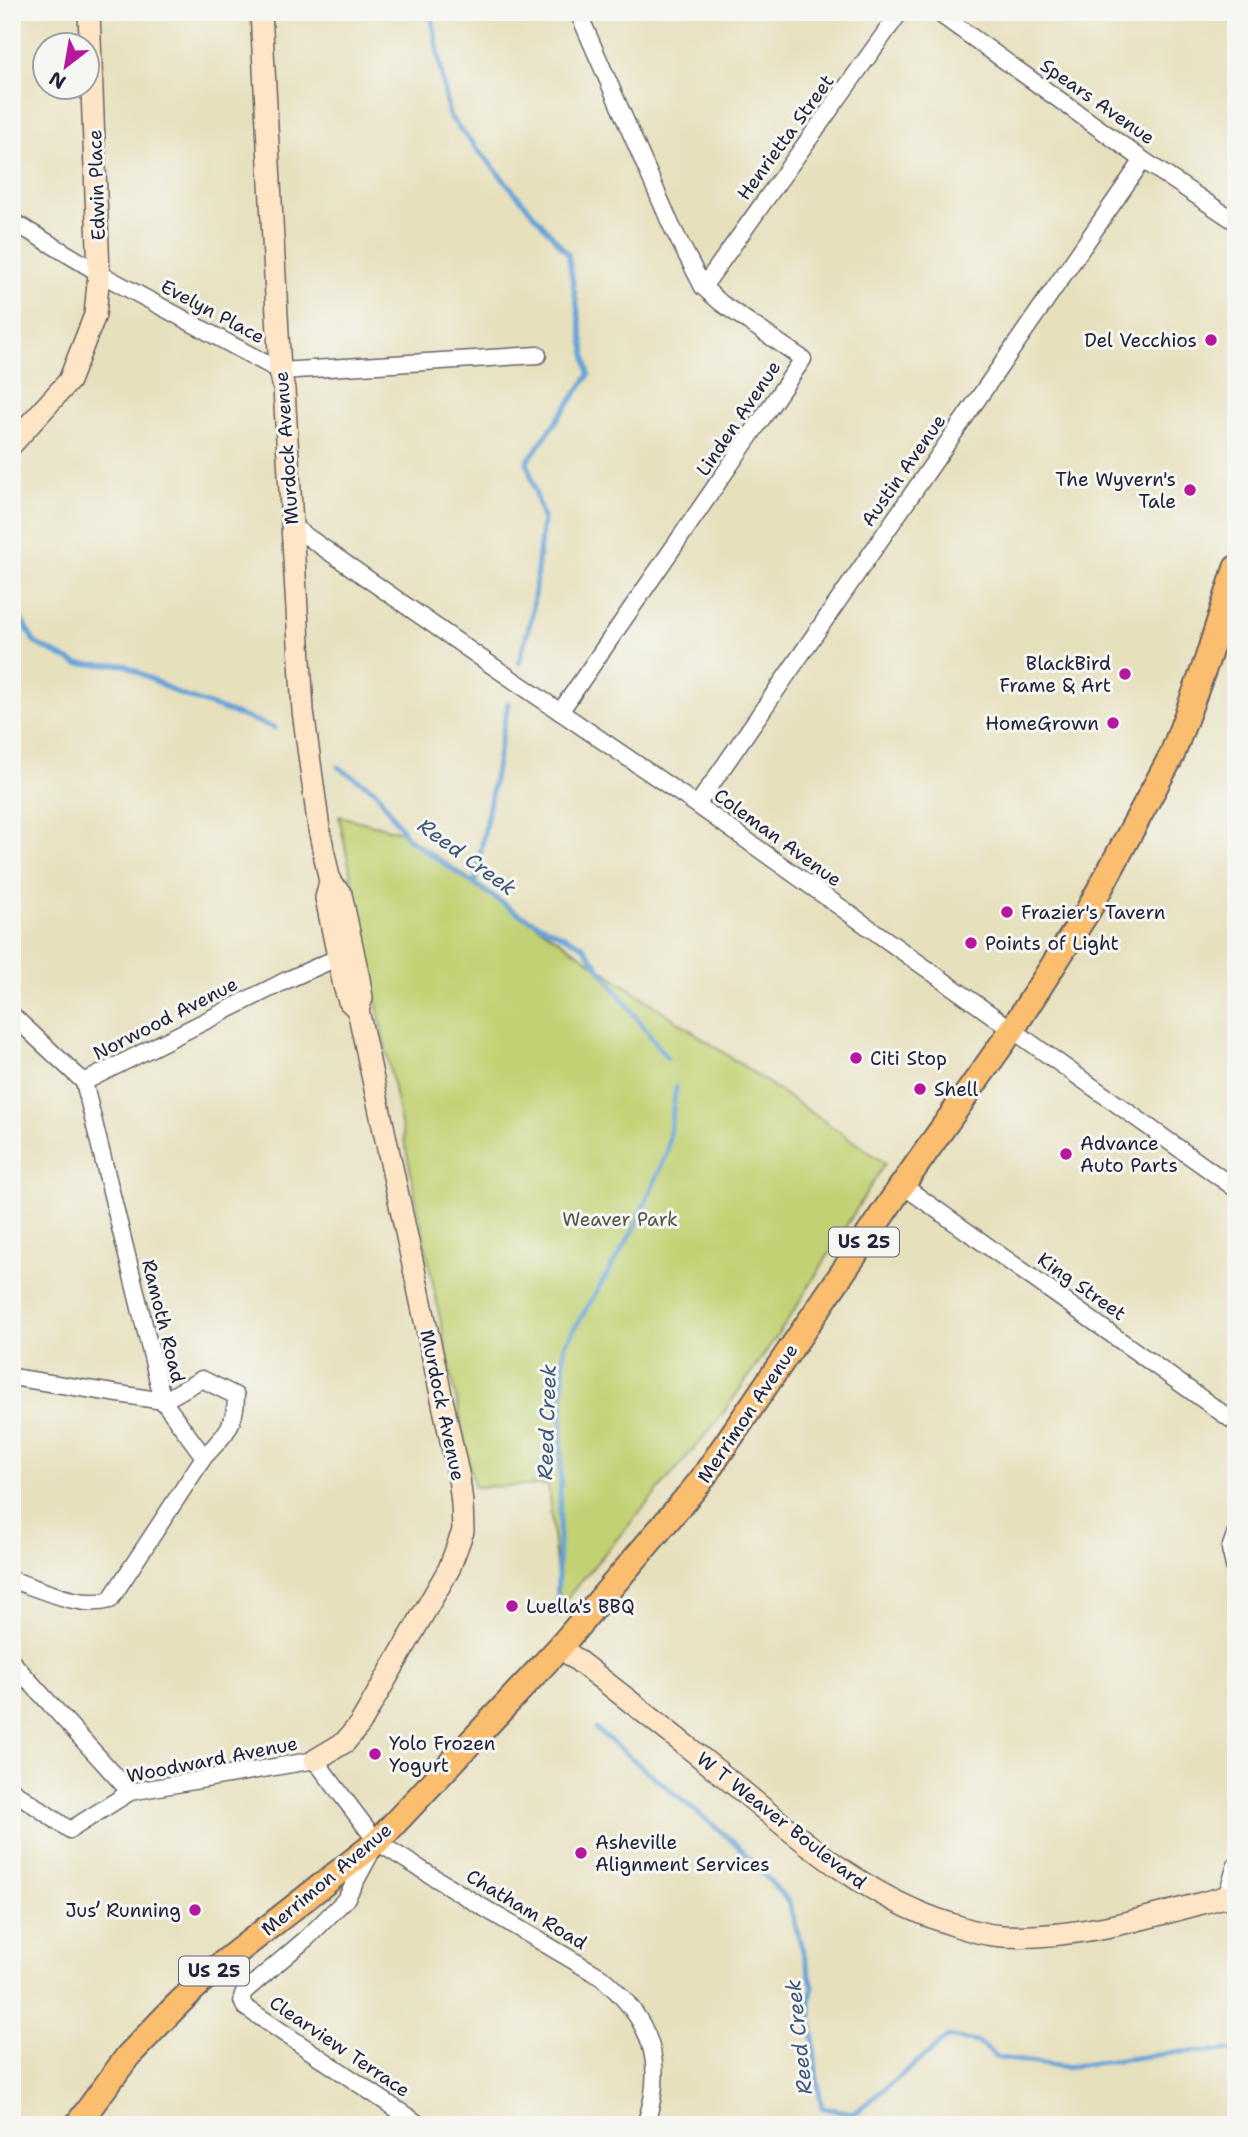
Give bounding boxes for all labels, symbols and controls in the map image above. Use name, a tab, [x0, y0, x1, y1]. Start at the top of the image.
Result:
north arrow	[32, 32, 102, 102]
street label: Spears Avenue	[1036, 53, 1160, 150]
text: N	[45, 66, 70, 95]
street label: Henrietta Street	[731, 69, 839, 205]
street label: Edwin Place	[82, 129, 111, 241]
street label: Evelyn Place	[157, 274, 269, 349]
place label: Del Vecchios	[1084, 328, 1197, 353]
marker: Del Vecchios	[1203, 332, 1219, 348]
street label: Linden Avenue	[691, 356, 786, 481]
street label: Murdock Avenue	[269, 370, 304, 526]
street label: Austin Avenue	[855, 409, 951, 531]
place label: The Wyvern's Tale	[1055, 467, 1176, 514]
marker: The Wyvern's Tale	[1182, 482, 1198, 498]
place label: BlackBird Frame & Art	[1000, 651, 1111, 698]
marker: BlackBird Frame & Art	[1117, 666, 1133, 682]
place label: HomeGrown	[985, 711, 1099, 736]
marker: HomeGrown	[1105, 715, 1121, 731]
street label: Coleman Avenue	[709, 783, 847, 892]
water label: Reed Creek	[412, 812, 522, 902]
place label: Frazier's Tavern	[1021, 900, 1165, 925]
marker: Frazier's Tavern	[999, 904, 1015, 920]
place label: Points of Light	[985, 931, 1119, 956]
marker: Points of Light	[963, 935, 979, 951]
street label: Norwood Avenue	[89, 971, 242, 1066]
place label: Citi Stop	[870, 1046, 947, 1071]
marker: Citi Stop	[848, 1050, 864, 1066]
place label: Shell	[934, 1077, 978, 1102]
marker: Shell	[912, 1081, 928, 1097]
place label: Advance Auto Parts	[1080, 1131, 1178, 1178]
marker: Advance Auto Parts	[1058, 1146, 1074, 1162]
park label: Weaver Park	[562, 1207, 678, 1232]
road number: US 25	[829, 1227, 899, 1256]
street label: King Street	[1033, 1247, 1131, 1326]
street label: Ramoth Road	[136, 1257, 191, 1385]
street label: Murdock Avenue	[414, 1327, 471, 1483]
street label: Merrimon Avenue	[691, 1339, 803, 1488]
water label: Reed Creek	[531, 1364, 563, 1480]
place label: Luella's BBQ	[526, 1594, 635, 1619]
marker: Luella's BBQ	[504, 1598, 520, 1614]
street label: Woodward Avenue	[124, 1731, 300, 1788]
place label: Yolo Frozen Yogurt	[389, 1731, 495, 1778]
marker: Yolo Frozen Yogurt	[367, 1746, 383, 1762]
street label: W T Weaver Boulevard	[692, 1746, 872, 1895]
street label: Merrimon Avenue	[256, 1817, 397, 1941]
place label: Asheville Alignment Services	[595, 1830, 770, 1877]
marker: Asheville Alignment Services	[573, 1845, 589, 1861]
street label: Chatham Road	[462, 1864, 592, 1955]
place label: Jus’ Running	[65, 1898, 181, 1923]
marker: Jus’ Running	[187, 1902, 203, 1918]
road number: US 25	[179, 1956, 249, 1985]
water label: Reed Creek	[779, 1978, 819, 2096]
street label: Clearview Terrace	[265, 1990, 415, 2103]

